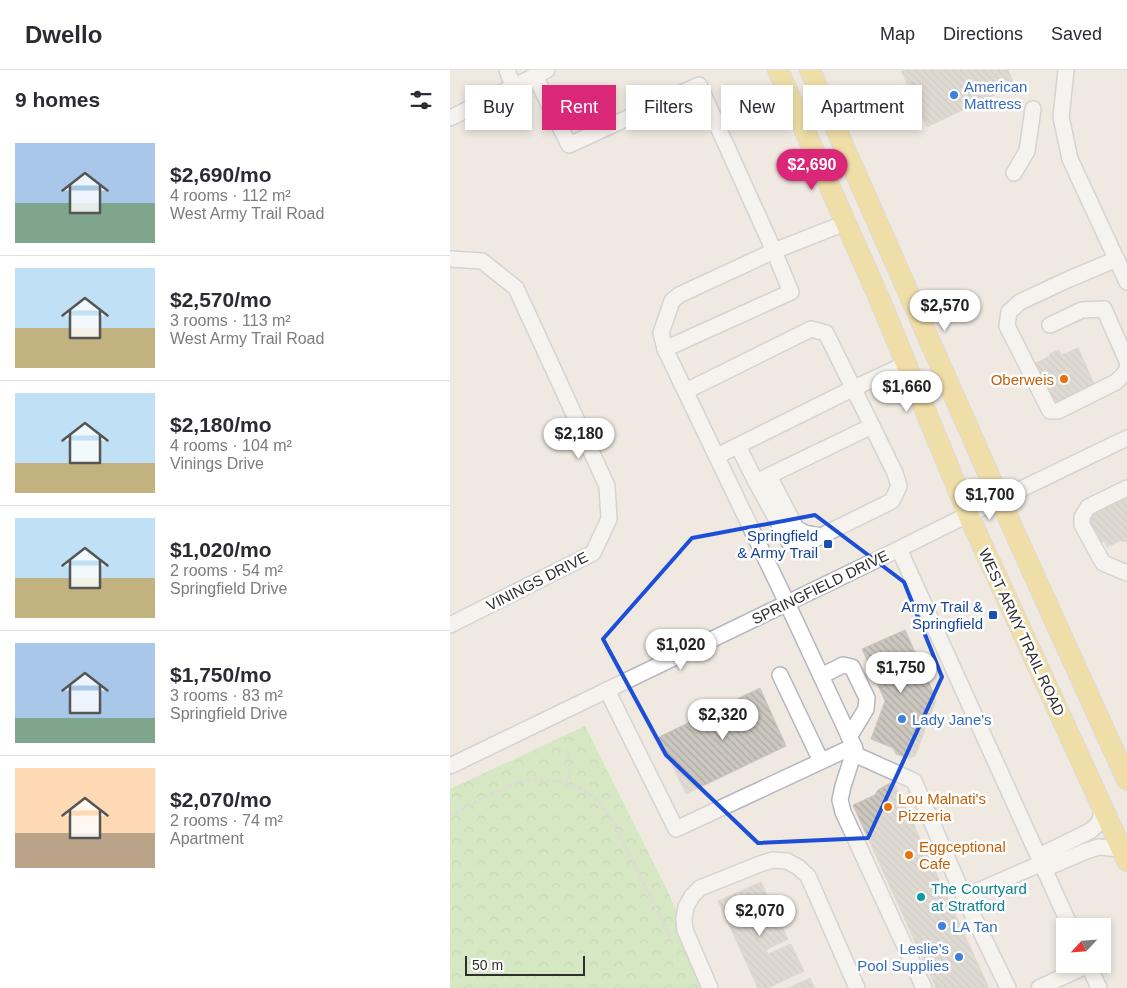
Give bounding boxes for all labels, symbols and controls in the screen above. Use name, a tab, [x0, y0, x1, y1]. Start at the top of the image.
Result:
text: Dwello	[25, 21, 102, 48]
text: Map	[880, 24, 915, 44]
text: Directions	[943, 24, 1023, 44]
text: Saved	[1051, 24, 1102, 44]
place label: American Mattress	[964, 78, 1027, 112]
chip: Buy	[465, 85, 532, 130]
chip: Rent	[542, 85, 616, 130]
chip: Filters	[626, 85, 711, 130]
chip: New	[721, 85, 793, 130]
chip: Apartment	[803, 85, 922, 130]
icon: filters	[407, 86, 435, 114]
text: 9 homes	[15, 88, 100, 111]
marker: American Mattress	[948, 89, 960, 101]
pin: $2,690	[771, 148, 853, 191]
text: $2,690	[788, 156, 836, 173]
icon: home	[55, 163, 115, 223]
text: $2,690/mo	[170, 163, 272, 186]
text: 4 rooms · 112 m²	[170, 187, 291, 204]
text: West Army Trail Road	[170, 205, 324, 222]
icon: home	[55, 288, 115, 348]
text: $2,570/mo	[170, 288, 272, 311]
pin: $2,570	[904, 290, 986, 332]
text: $2,570	[921, 297, 969, 314]
text: 3 rooms · 113 m²	[170, 312, 291, 329]
text: West Army Trail Road	[170, 330, 324, 347]
pin: $1,660	[866, 370, 948, 413]
place label: Oberweis	[991, 371, 1054, 388]
marker: Oberweis	[1058, 373, 1070, 385]
text: $1,660	[883, 378, 931, 395]
icon: home	[55, 413, 115, 473]
text: $2,180/mo	[170, 413, 272, 436]
pin: $2,180	[538, 418, 620, 460]
text: $2,180	[555, 425, 603, 442]
text: 4 rooms · 104 m²	[170, 437, 292, 454]
text: Vinings Drive	[170, 455, 264, 472]
pin: $1,700	[949, 478, 1031, 521]
text: $1,700	[966, 486, 1014, 503]
place label: Springfield & Army Trail	[737, 527, 818, 561]
icon: home	[55, 538, 115, 598]
text: $1,020/mo	[170, 538, 272, 561]
marker: Springfield & Army Trail	[822, 538, 834, 550]
street label: SPRINGFIELD DRIVE	[749, 546, 891, 628]
street label: WEST ARMY TRAIL ROAD	[976, 546, 1068, 719]
street label: VININGS DRIVE	[483, 548, 591, 614]
text: 2 rooms · 54 m²	[170, 562, 283, 579]
text: Springfield Drive	[170, 580, 287, 597]
place label: Army Trail & Springfield	[901, 598, 983, 632]
marker: Army Trail & Springfield	[987, 609, 999, 621]
pin: $1,020	[640, 628, 722, 671]
text: $1,020	[657, 636, 705, 653]
pin: $1,750	[860, 652, 942, 694]
text: $1,750	[877, 659, 925, 676]
icon: home	[55, 663, 115, 723]
text: $1,750/mo	[170, 663, 272, 686]
text: 3 rooms · 83 m²	[170, 687, 283, 704]
pin: $2,320	[682, 698, 764, 741]
text: Springfield Drive	[170, 705, 287, 722]
text: $2,320	[699, 706, 747, 723]
place label: Lady Jane's	[912, 711, 992, 728]
marker: Lady Jane's	[896, 713, 908, 725]
icon: home	[55, 788, 115, 848]
text: $2,070/mo	[170, 788, 272, 811]
place label: Lou Malnati's Pizzeria	[898, 790, 986, 824]
marker: Lou Malnati's Pizzeria	[882, 801, 894, 813]
text: 2 rooms · 74 m²	[170, 812, 283, 829]
text: Apartment	[170, 830, 244, 847]
place label: Eggceptional Cafe	[919, 838, 1006, 872]
marker: Eggceptional Cafe	[903, 849, 915, 861]
place label: The Courtyard at Stratford	[931, 880, 1027, 914]
marker: The Courtyard at Stratford	[915, 891, 927, 903]
pin: $2,070	[719, 894, 801, 937]
text: $2,070	[736, 902, 784, 919]
place label: LA Tan	[952, 918, 998, 935]
north arrow	[1056, 918, 1111, 972]
map controls	[1056, 918, 1111, 973]
marker: LA Tan	[936, 920, 948, 932]
place label: Leslie's Pool Supplies	[857, 940, 949, 974]
marker: Leslie's Pool Supplies	[953, 951, 965, 963]
scale bar	[465, 953, 585, 976]
text: 50 m	[472, 957, 503, 973]

